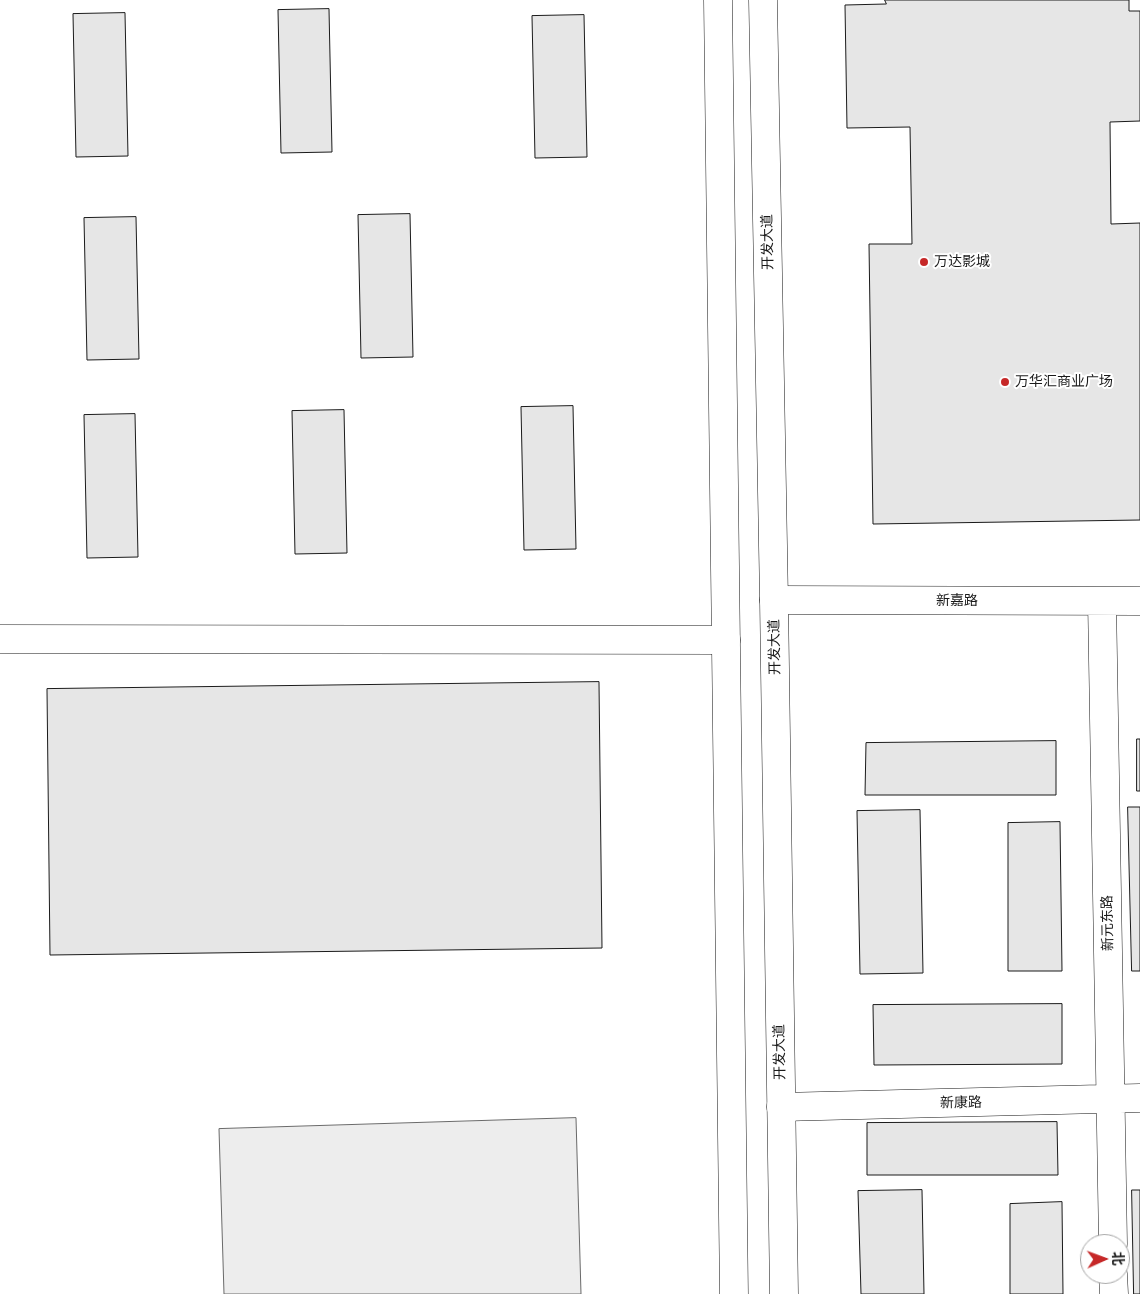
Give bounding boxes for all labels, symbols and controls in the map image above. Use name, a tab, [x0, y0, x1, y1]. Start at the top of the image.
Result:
street label: 开发大道	[759, 214, 777, 270]
place label: 万达影城	[934, 254, 990, 270]
marker: 万达影城	[918, 256, 930, 268]
place label: 万华汇商业广场	[1015, 374, 1113, 390]
marker: 万华汇商业广场	[999, 376, 1011, 388]
street label: 新嘉路	[936, 593, 978, 609]
street label: 开发大道	[766, 619, 784, 675]
street label: 新元东路	[1099, 895, 1117, 951]
street label: 开发大道	[771, 1024, 789, 1080]
street label: 新康路	[940, 1094, 982, 1112]
north arrow	[1080, 1234, 1130, 1284]
text: 北	[1109, 1251, 1129, 1266]

